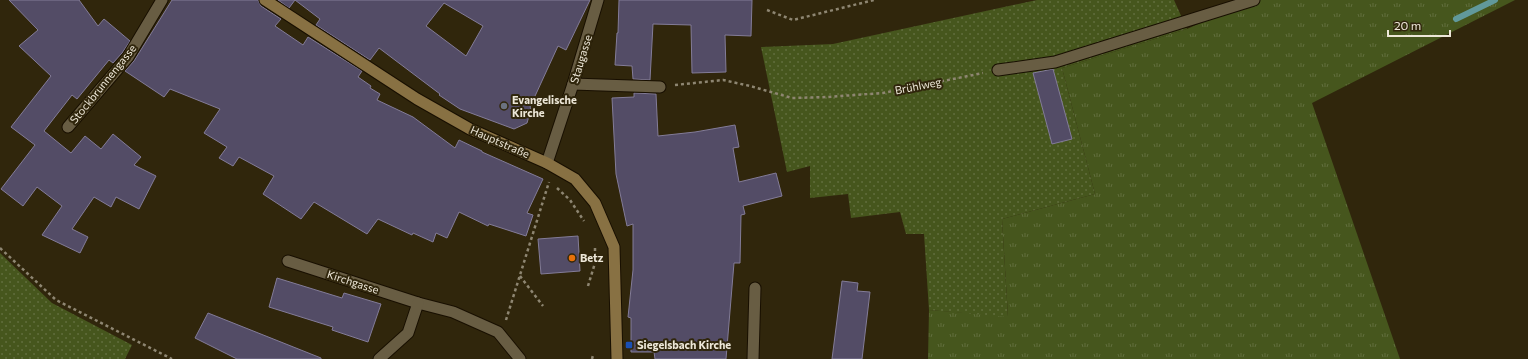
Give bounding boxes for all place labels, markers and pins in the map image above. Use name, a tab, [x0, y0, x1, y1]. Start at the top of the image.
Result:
place label: Evangelische Kirche	[512, 93, 577, 119]
marker: Evangelische Kirche	[499, 101, 509, 111]
place label: Betz	[580, 251, 604, 264]
marker: Betz	[567, 253, 577, 263]
place label: Siegelsbach Kirche	[637, 338, 731, 351]
marker: Siegelsbach Kirche	[624, 340, 634, 350]

